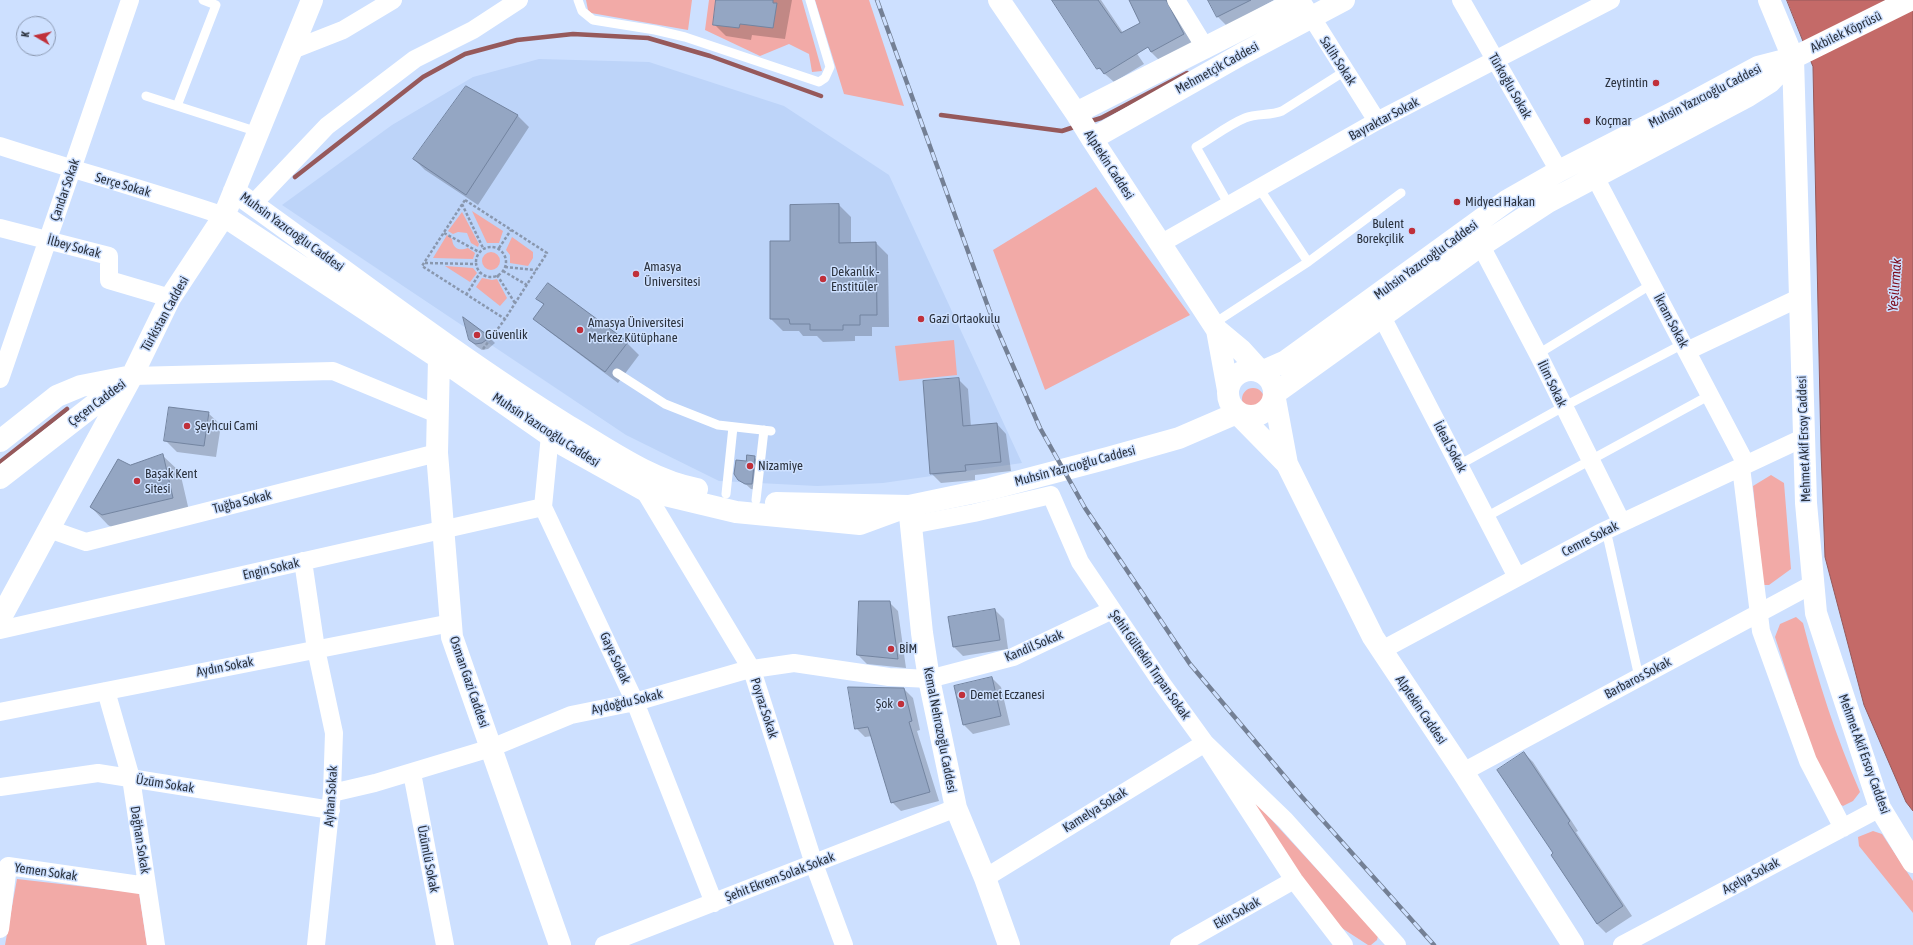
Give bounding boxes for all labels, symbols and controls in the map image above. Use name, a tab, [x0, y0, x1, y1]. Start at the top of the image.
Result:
street label: Akbilek Köprüsü	[1808, 8, 1884, 56]
north arrow	[16, 16, 56, 56]
text: K	[19, 31, 31, 38]
street label: Salih Sokak	[1316, 34, 1360, 88]
street label: Mehmetçik Caddesi	[1173, 39, 1261, 97]
street label: Türkoğlu Sokak	[1485, 51, 1535, 121]
street label: Muhsin Yazıcıoğlu Caddesi	[1646, 61, 1764, 131]
place label: Zeytintin	[1605, 75, 1648, 91]
marker: Zeytintin	[1651, 78, 1661, 88]
street label: Bayraktar Sokak	[1346, 94, 1422, 144]
place label: Koçmar	[1595, 113, 1631, 129]
marker: Koçmar	[1582, 116, 1592, 126]
street label: Alptekin Caddesi	[1081, 127, 1137, 203]
street label: Çandar Sokak	[47, 157, 83, 223]
street label: Serçe Sokak	[94, 170, 152, 200]
street label: Muhsin Yazıcıoğlu Caddesi	[237, 189, 347, 275]
place label: Midyeci Hakan	[1465, 194, 1535, 210]
marker: Midyeci Hakan	[1452, 197, 1462, 207]
place label: Bulent Borekçilik	[1357, 216, 1404, 247]
street label: Muhsin Yazıcıoğlu Caddesi	[1371, 217, 1481, 303]
marker: Bulent Borekçilik	[1407, 226, 1417, 236]
street label: İlbey Sokak	[45, 232, 103, 262]
water label: Yeşilırmak	[1885, 258, 1905, 312]
place label: Amasya Üniversitesi	[644, 259, 701, 290]
place label: Dekanlık - Enstitüler	[831, 264, 879, 295]
marker: Amasya Üniversitesi	[631, 269, 641, 279]
street label: Türkistan Caddesi	[138, 274, 192, 354]
marker: Dekanlık - Enstitüler	[818, 274, 828, 284]
street label: İkram Sokak	[1650, 291, 1692, 351]
place label: Gazi Ortaokulu	[929, 311, 1000, 327]
marker: Gazi Ortaokulu	[916, 314, 926, 324]
place label: Amasya Üniversitesi Merkez Kütüphane	[588, 315, 684, 346]
marker: Amasya Üniversitesi Merkez Kütüphane	[575, 325, 585, 335]
place label: Güvenlik	[485, 327, 528, 343]
marker: Güvenlik	[472, 330, 482, 340]
street label: İlim Sokak	[1534, 358, 1570, 410]
street label: Mehmet Akif Ersoy Caddesi	[1794, 375, 1814, 503]
street label: Çeçen Caddesi	[65, 376, 129, 430]
street label: Muhsin Yazıcıoğlu Caddesi	[490, 390, 602, 470]
place label: Şeyhcui Cami	[195, 418, 258, 434]
street label: İdeal Sokak	[1430, 419, 1470, 475]
marker: Şeyhcui Cami	[182, 421, 192, 431]
street label: Muhsin Yazıcıoğlu Caddesi	[1013, 442, 1137, 490]
place label: Nizamiye	[758, 458, 803, 474]
marker: Nizamiye	[745, 461, 755, 471]
place label: Başak Kent Sitesi	[145, 466, 197, 497]
marker: Başak Kent Sitesi	[132, 476, 142, 486]
street label: Tuğba Sokak	[211, 487, 273, 517]
street label: Cemre Sokak	[1559, 518, 1621, 560]
street label: Engin Sokak	[241, 555, 301, 583]
street label: Şehit Gültekin Tırpan Sokak	[1106, 607, 1194, 723]
street label: Kandil Sokak	[1002, 627, 1066, 665]
street label: Gaye Sokak	[596, 630, 634, 686]
street label: Osman Gazi Caddesi	[446, 634, 492, 730]
place label: BİM	[899, 641, 917, 657]
marker: BİM	[886, 644, 896, 654]
street label: Aydın Sokak	[195, 654, 255, 680]
street label: Barbaros Sokak	[1602, 654, 1674, 702]
street label: Kemal Nehrozoğlu Caddesi	[920, 666, 960, 794]
street label: Alptekin Caddesi	[1392, 673, 1450, 747]
street label: Poyraz Sokak	[747, 676, 781, 740]
street label: Aydoğdu Sokak	[590, 686, 664, 718]
place label: Demet Eczanesi	[970, 687, 1045, 703]
marker: Demet Eczanesi	[957, 690, 967, 700]
street label: Mehmet Akif Ersoy Caddesi	[1835, 692, 1893, 816]
place label: Şok	[876, 696, 893, 712]
marker: Şok	[896, 699, 906, 709]
street label: Ayhan Sokak	[321, 765, 341, 827]
street label: Üzüm Sokak	[135, 772, 195, 796]
street label: Kamelya Sokak	[1060, 784, 1130, 836]
street label: Dağhan Sokak	[127, 805, 153, 875]
street label: Üzümlü Sokak	[414, 824, 442, 894]
street label: Şehit Ekrem Solak Sokak	[723, 849, 837, 905]
street label: Açelya Sokak	[1720, 854, 1782, 898]
street label: Yemen Sokak	[14, 860, 78, 884]
street label: Ekin Sokak	[1211, 894, 1263, 932]

